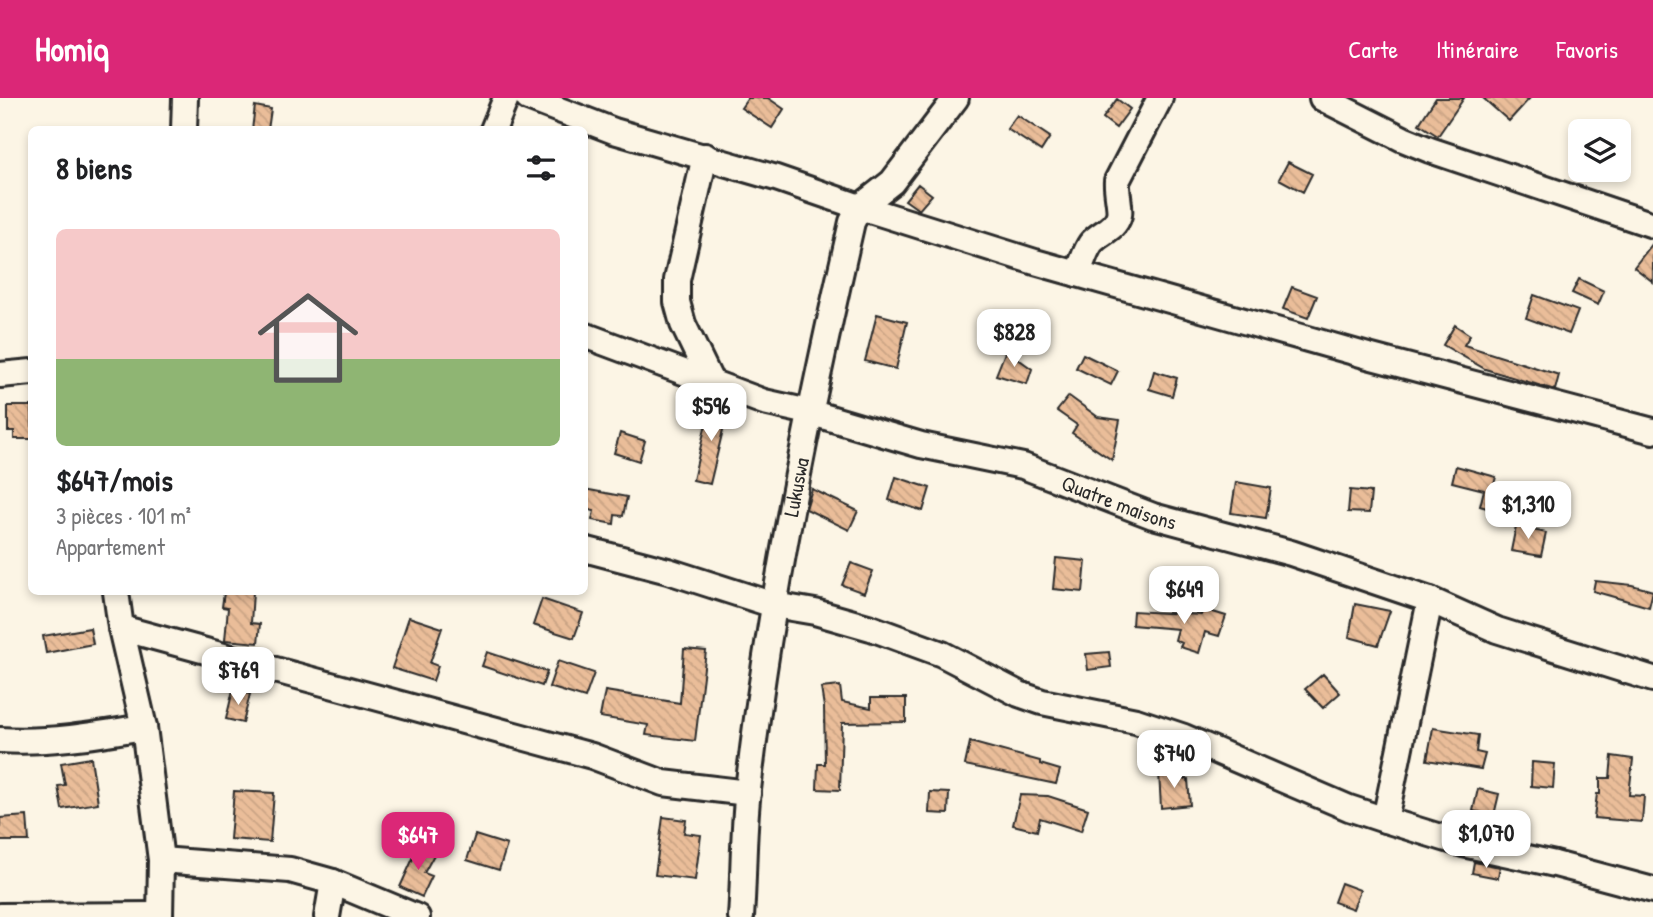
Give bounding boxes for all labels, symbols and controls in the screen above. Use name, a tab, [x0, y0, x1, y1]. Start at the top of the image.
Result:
text: Homiq	[35, 27, 109, 71]
text: Carte	[1348, 33, 1398, 65]
text: Itinéraire	[1436, 33, 1518, 65]
text: Favoris	[1556, 33, 1618, 65]
map controls	[1568, 119, 1631, 182]
button: layers	[1568, 119, 1631, 182]
text: 8 biens	[56, 148, 132, 188]
icon: filters	[522, 149, 560, 187]
icon: home	[245, 275, 371, 401]
pin: $828	[973, 310, 1055, 369]
text: $828	[993, 316, 1035, 347]
pin: $596	[670, 384, 752, 443]
text: $596	[691, 390, 731, 421]
street label: Lukuswa	[776, 455, 815, 519]
text: $647/mois	[56, 460, 173, 500]
street label: Quatre maisons	[1058, 468, 1180, 536]
pin: $1,310	[1471, 482, 1585, 541]
text: $1,310	[1501, 488, 1555, 519]
text: 3 pièces · 101 m²	[56, 500, 191, 531]
text: Appartement	[56, 531, 165, 562]
pin: $649	[1143, 566, 1225, 626]
text: $649	[1165, 573, 1203, 604]
pin: $769	[197, 648, 279, 707]
text: $769	[218, 654, 258, 685]
pin: $740	[1133, 730, 1215, 790]
text: $740	[1153, 737, 1195, 768]
pin: $1,070	[1429, 810, 1543, 870]
pin: $647	[377, 812, 459, 872]
text: $1,070	[1458, 817, 1514, 848]
text: $647	[398, 819, 438, 850]

